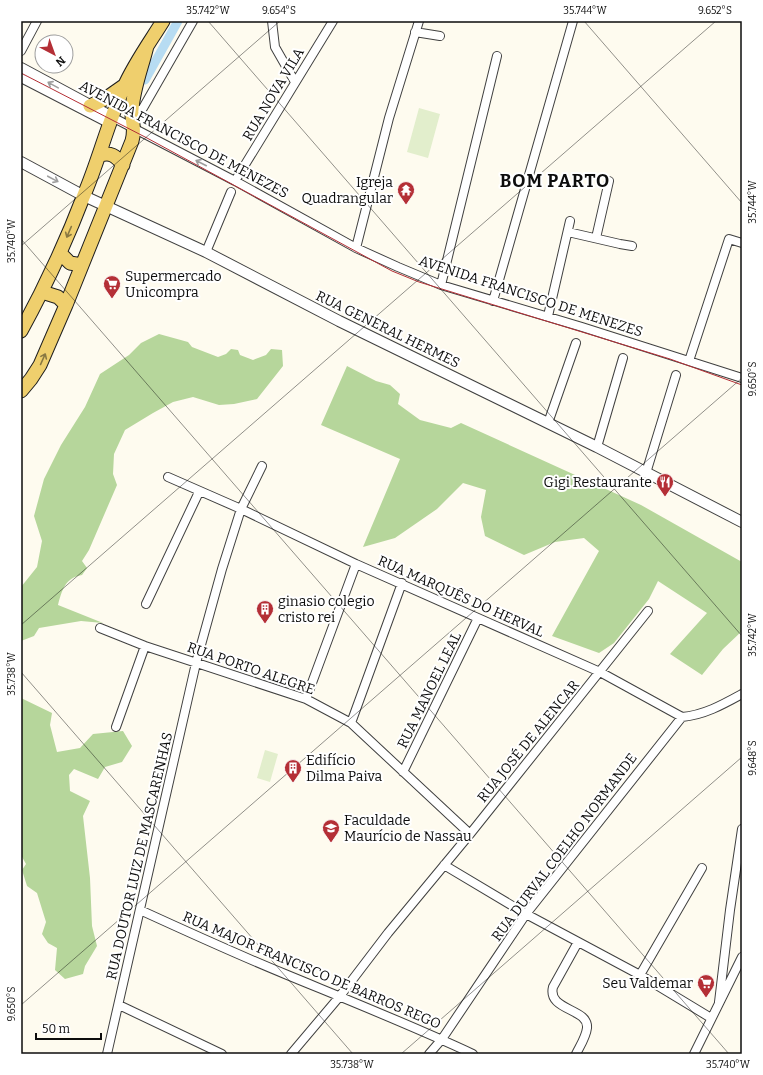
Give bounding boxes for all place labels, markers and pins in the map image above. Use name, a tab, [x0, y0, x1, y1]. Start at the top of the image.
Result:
place label: Igreja Quadrangular	[301, 174, 393, 207]
temple icon: Igreja Quadrangular	[396, 180, 416, 205]
place label: Supermercado Unicompra	[125, 268, 222, 301]
supermarket icon: Supermercado Unicompra	[102, 274, 122, 299]
restaurant icon: Gigi Restaurante	[655, 472, 675, 497]
place label: Gigi Restaurante	[544, 474, 652, 491]
place label: ginasio colegio cristo rei	[278, 593, 375, 626]
building icon: ginasio colegio cristo rei	[255, 599, 275, 624]
place label: Edifício Dilma Paiva	[306, 752, 383, 785]
building icon: Edifício Dilma Paiva	[283, 758, 303, 783]
place label: Faculdade Maurício de Nassau	[344, 812, 472, 845]
school or university icon: Faculdade Maurício de Nassau	[321, 818, 341, 843]
supermarket icon: Seu Valdemar	[696, 973, 716, 998]
place label: Seu Valdemar	[602, 975, 693, 992]

